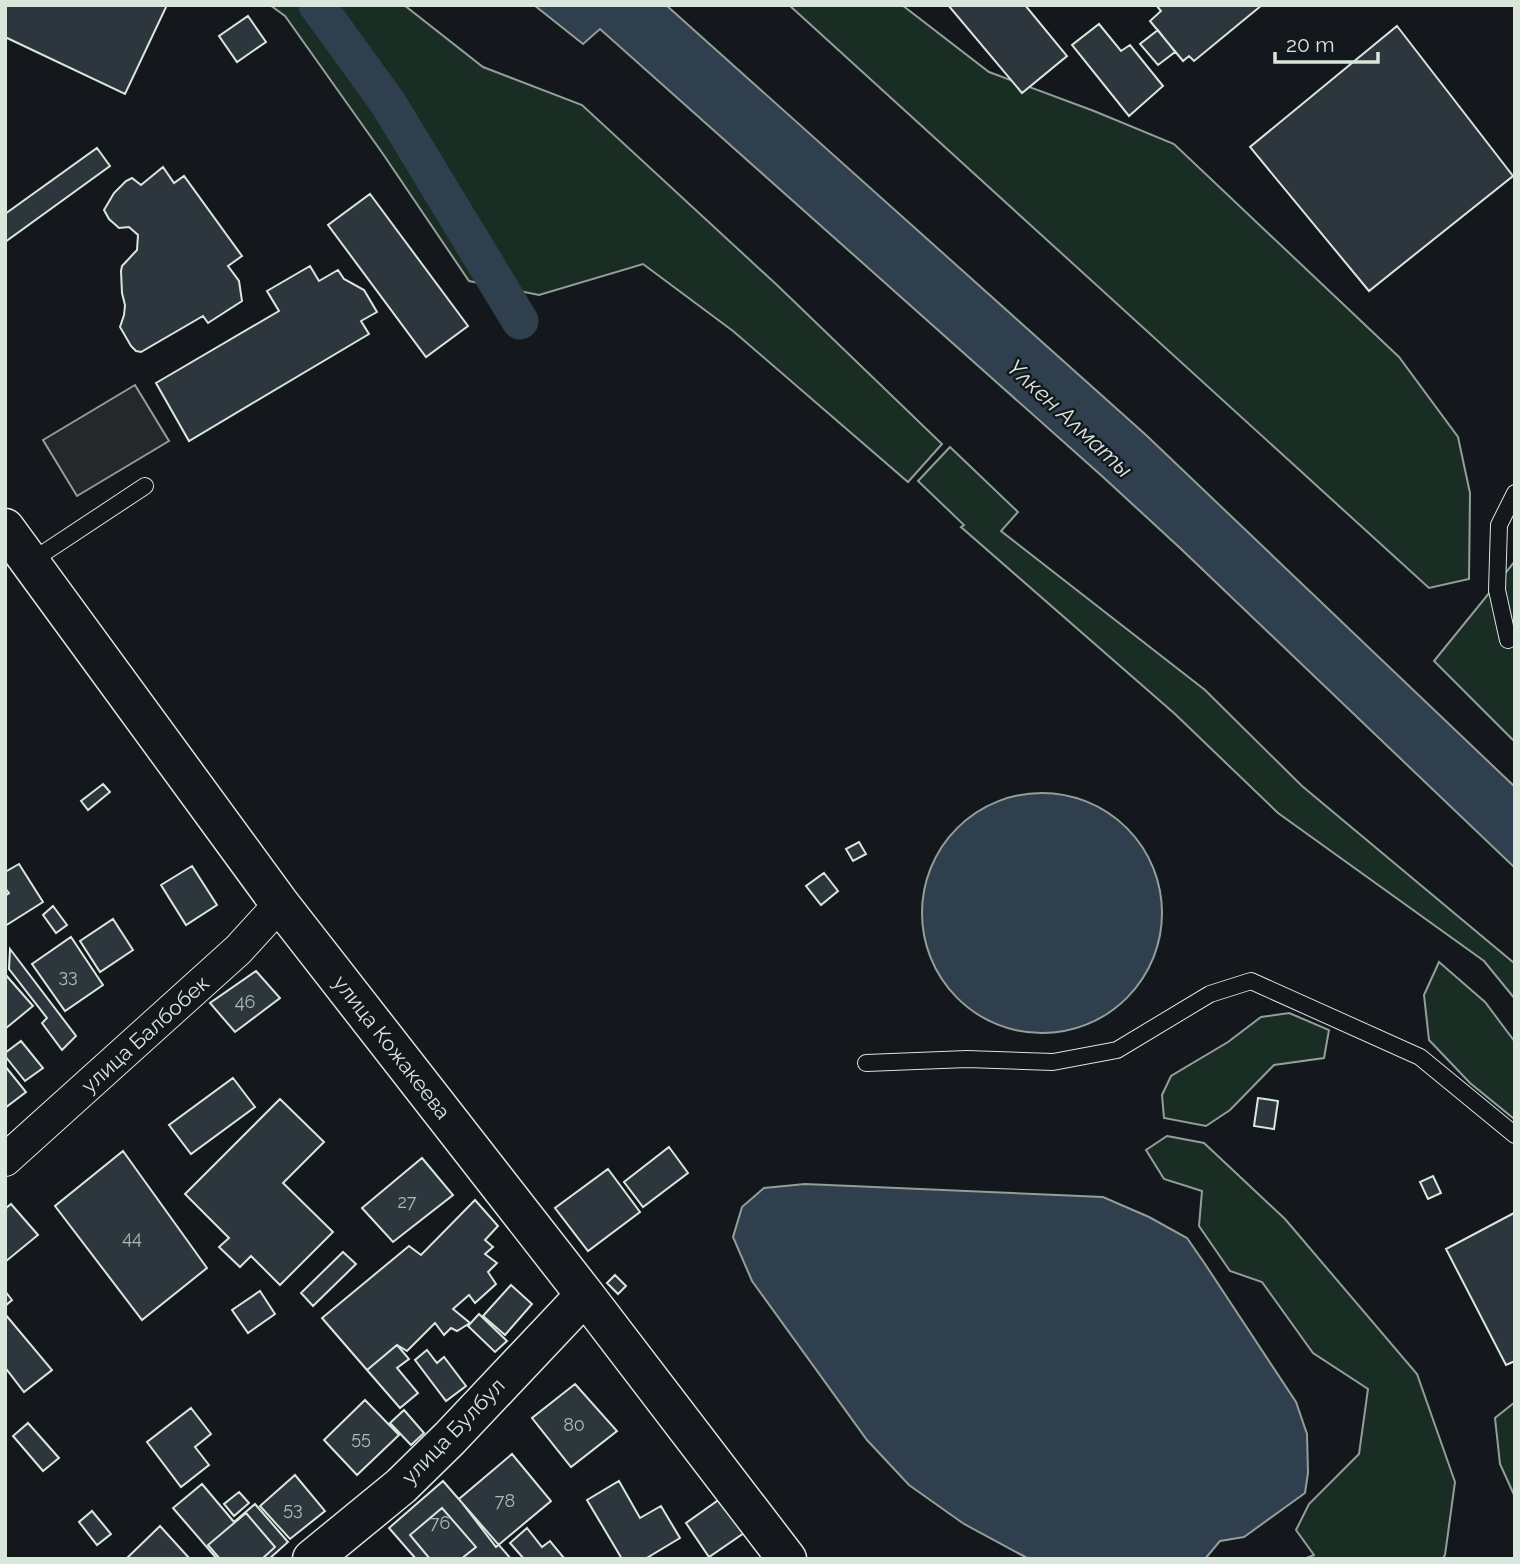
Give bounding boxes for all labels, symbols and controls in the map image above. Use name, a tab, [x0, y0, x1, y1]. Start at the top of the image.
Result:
scale bar	[1275, 21, 1378, 65]
text: 20 m	[1286, 32, 1334, 57]
water label: Үлкен Алматы	[1002, 353, 1138, 483]
house number: 33	[58, 965, 78, 986]
street label: улица Балбобек	[76, 970, 214, 1098]
street label: улица Кожакеева	[328, 970, 456, 1124]
house number: 46	[235, 991, 255, 1012]
house number: 27	[397, 1191, 417, 1212]
house number: 44	[122, 1227, 142, 1248]
street label: улица Булбул	[396, 1373, 510, 1489]
house number: 80	[563, 1414, 585, 1435]
house number: 55	[351, 1427, 371, 1448]
house number: 78	[495, 1490, 515, 1511]
house number: 53	[283, 1498, 303, 1519]
house number: 76	[430, 1512, 450, 1533]

